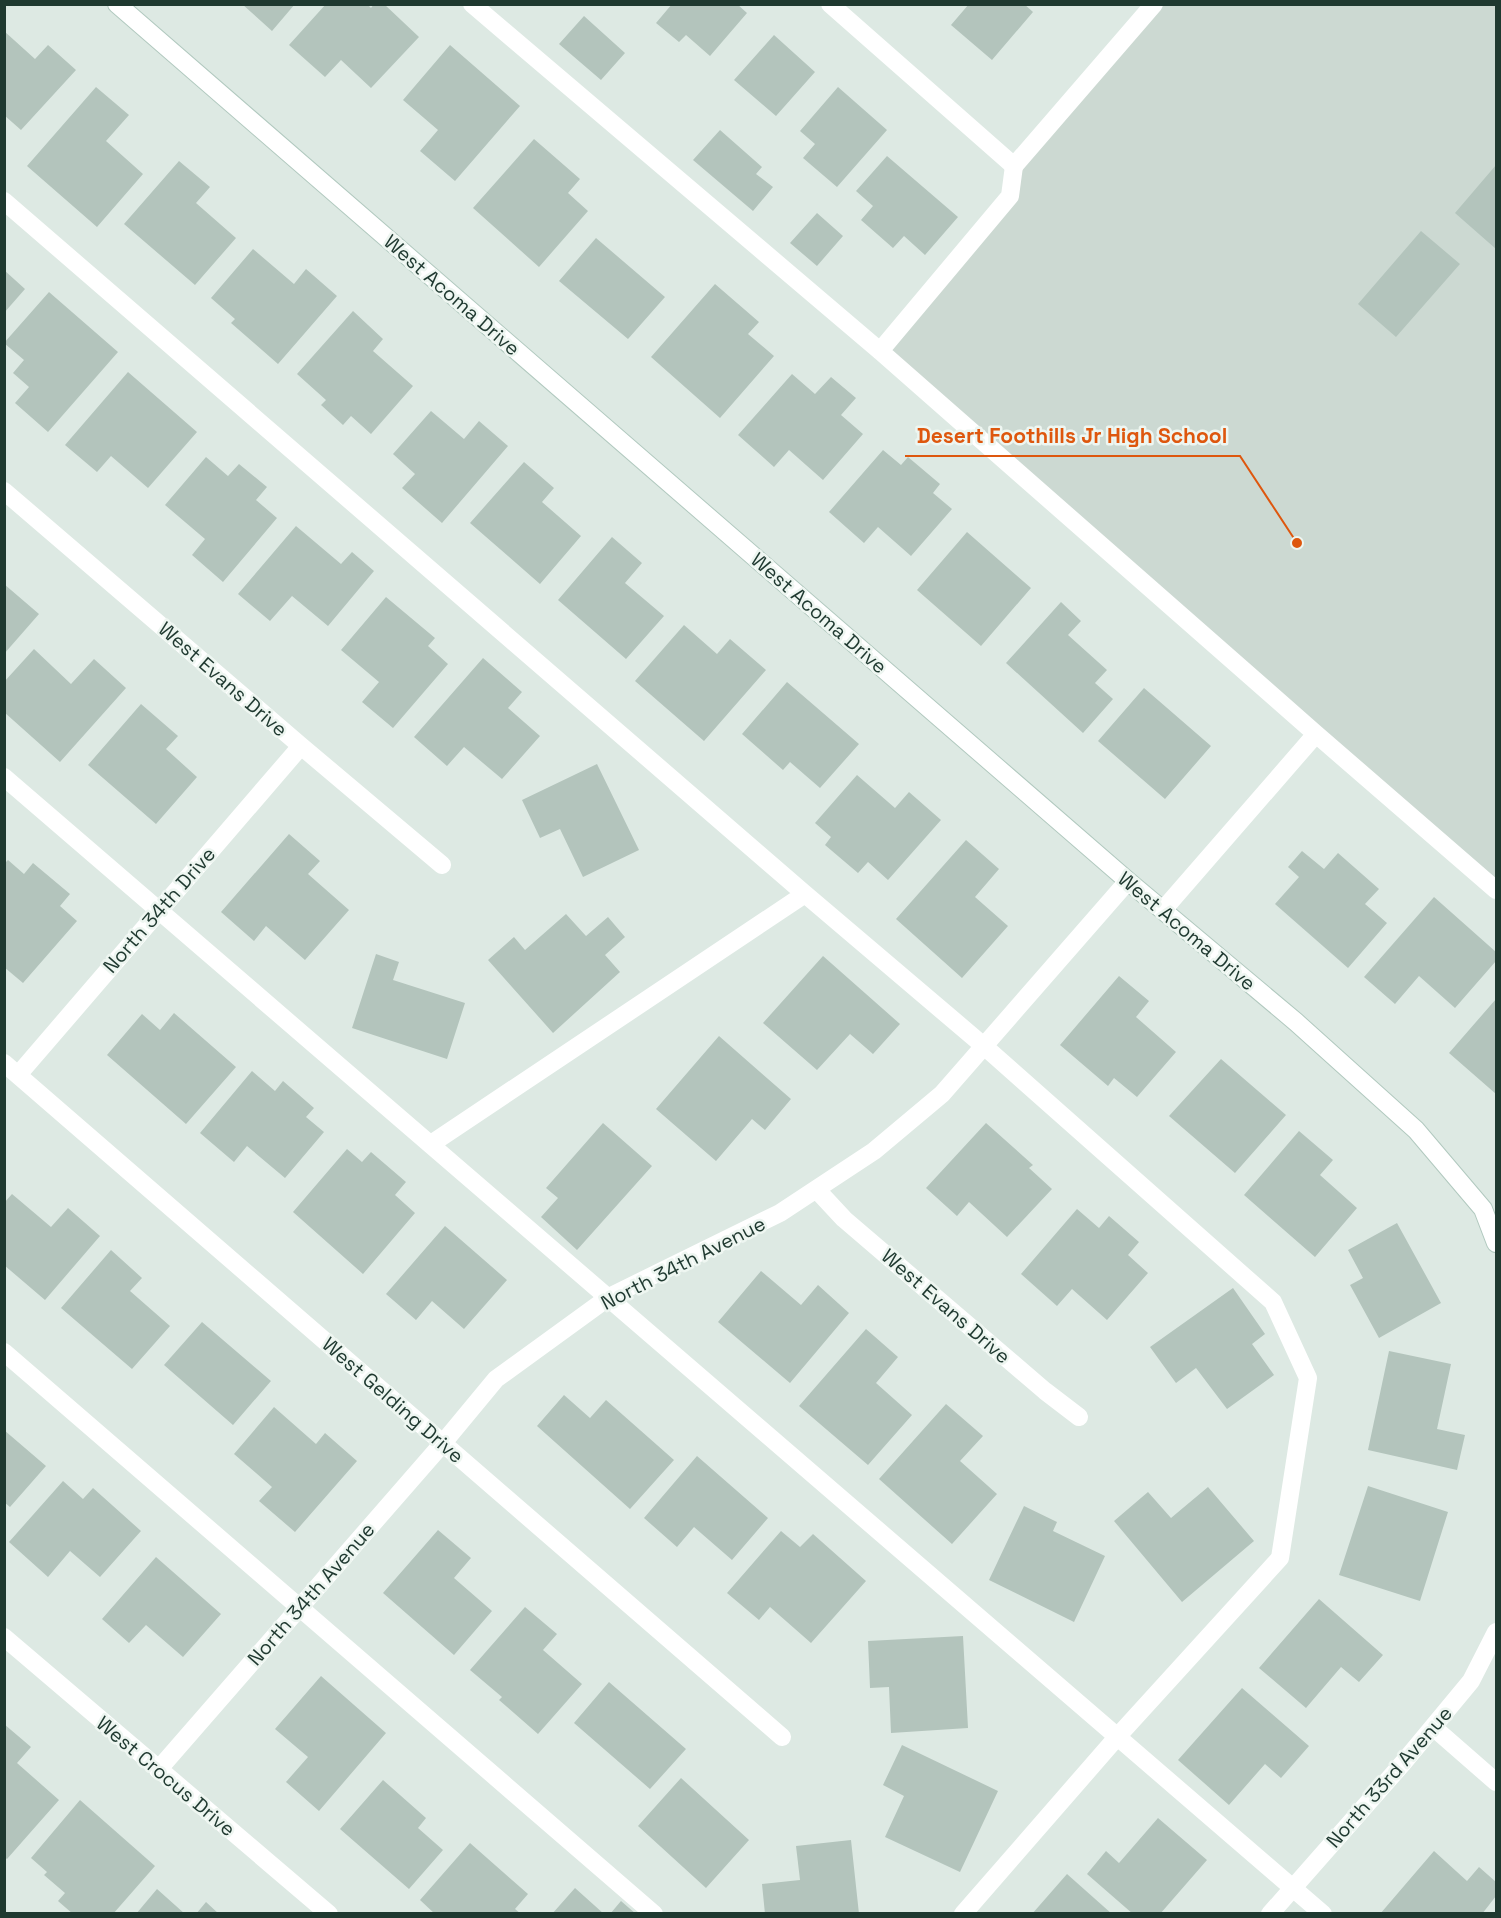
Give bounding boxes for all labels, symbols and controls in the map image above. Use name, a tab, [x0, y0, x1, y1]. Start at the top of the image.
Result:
street label: West Acoma Drive	[379, 229, 525, 361]
callout: Desert Foothills Jr High School	[905, 417, 1240, 456]
text: Desert Foothills Jr High School	[917, 422, 1227, 449]
street label: West Acoma Drive	[746, 547, 892, 679]
street label: West Evans Drive	[153, 616, 293, 742]
street label: North 34th Drive	[97, 842, 221, 978]
street label: West Acoma Drive	[1113, 866, 1261, 996]
street label: North 34th Avenue	[596, 1210, 770, 1316]
street label: West Evans Drive	[876, 1243, 1016, 1369]
street label: West Gelding Drive	[317, 1331, 469, 1469]
street label: North 34th Avenue	[242, 1517, 380, 1671]
street label: North 33rd Avenue	[1320, 1701, 1458, 1853]
street label: West Crocus Drive	[91, 1710, 241, 1842]

